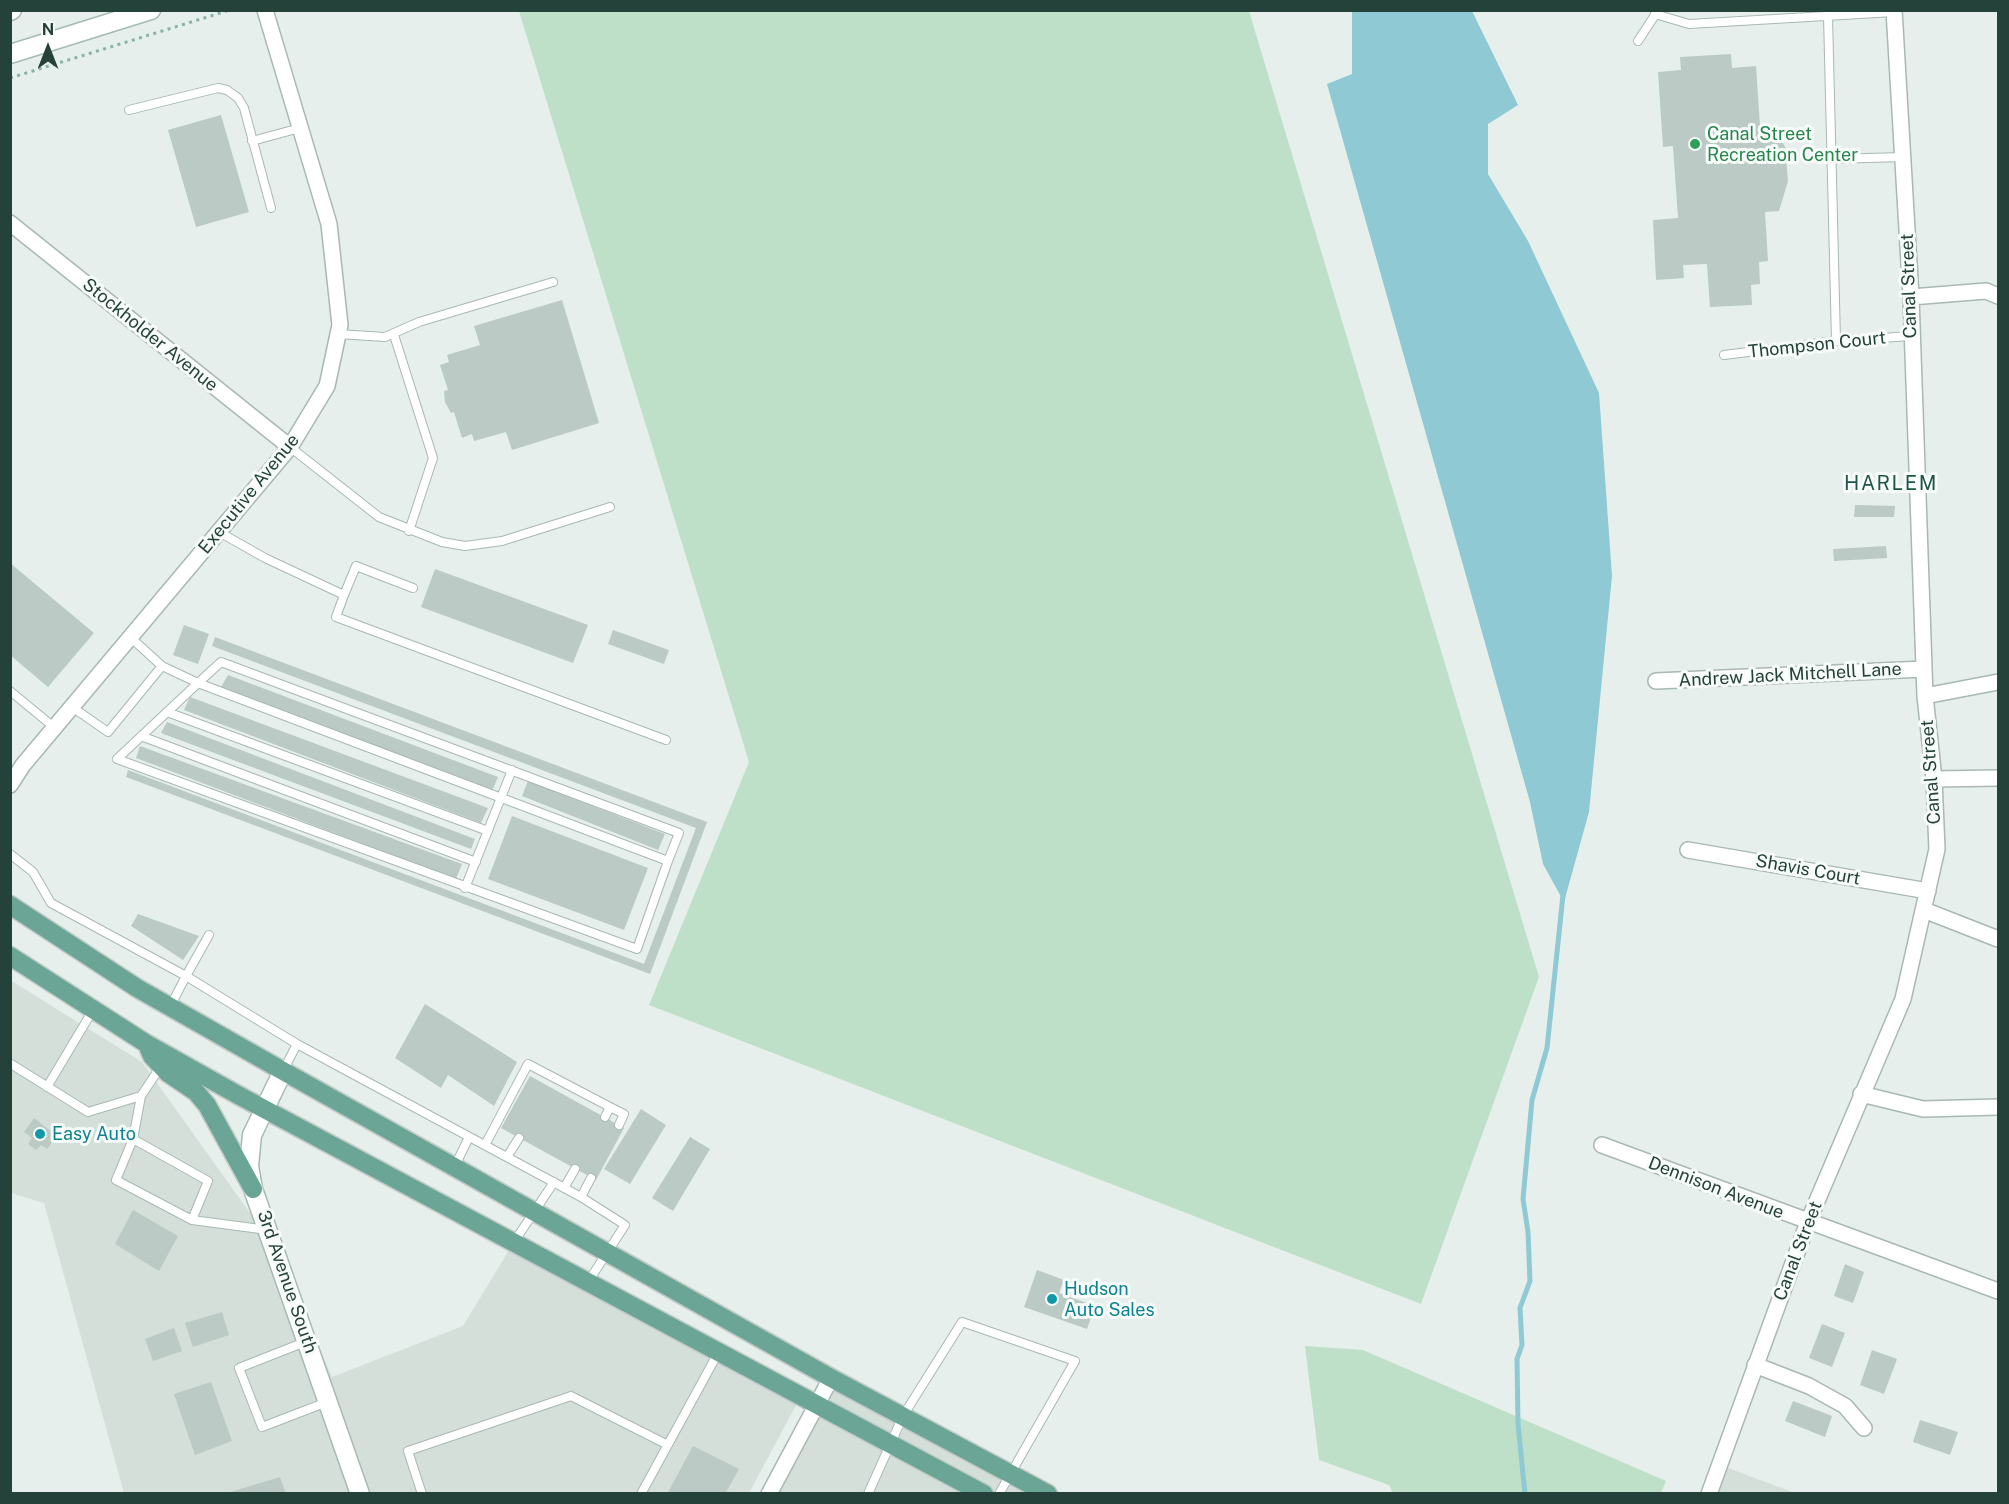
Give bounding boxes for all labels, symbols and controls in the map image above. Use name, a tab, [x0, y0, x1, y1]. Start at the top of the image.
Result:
north arrow	[18, 18, 78, 78]
text: N	[42, 20, 54, 39]
place label: Canal Street Recreation Center	[1707, 123, 1858, 166]
marker: Canal Street Recreation Center	[1688, 137, 1702, 151]
street label: Canal Street	[1896, 233, 1922, 339]
street label: Stockholder Avenue	[78, 274, 222, 396]
street label: Thompson Court	[1747, 327, 1887, 363]
street label: Executive Avenue	[194, 430, 304, 558]
district label: HARLEM	[1844, 472, 1938, 496]
street label: Andrew Jack Mitchell Lane	[1678, 658, 1902, 692]
street label: Canal Street	[1917, 719, 1945, 825]
street label: Shavis Court	[1754, 850, 1862, 890]
place label: Easy Auto	[52, 1123, 136, 1145]
marker: Easy Auto	[33, 1127, 47, 1141]
street label: Dennison Avenue	[1645, 1152, 1787, 1224]
street label: Canal Street	[1769, 1198, 1827, 1304]
street label: 3rd Avenue South	[252, 1208, 322, 1356]
place label: Hudson Auto Sales	[1064, 1278, 1155, 1320]
marker: Hudson Auto Sales	[1045, 1292, 1059, 1306]

